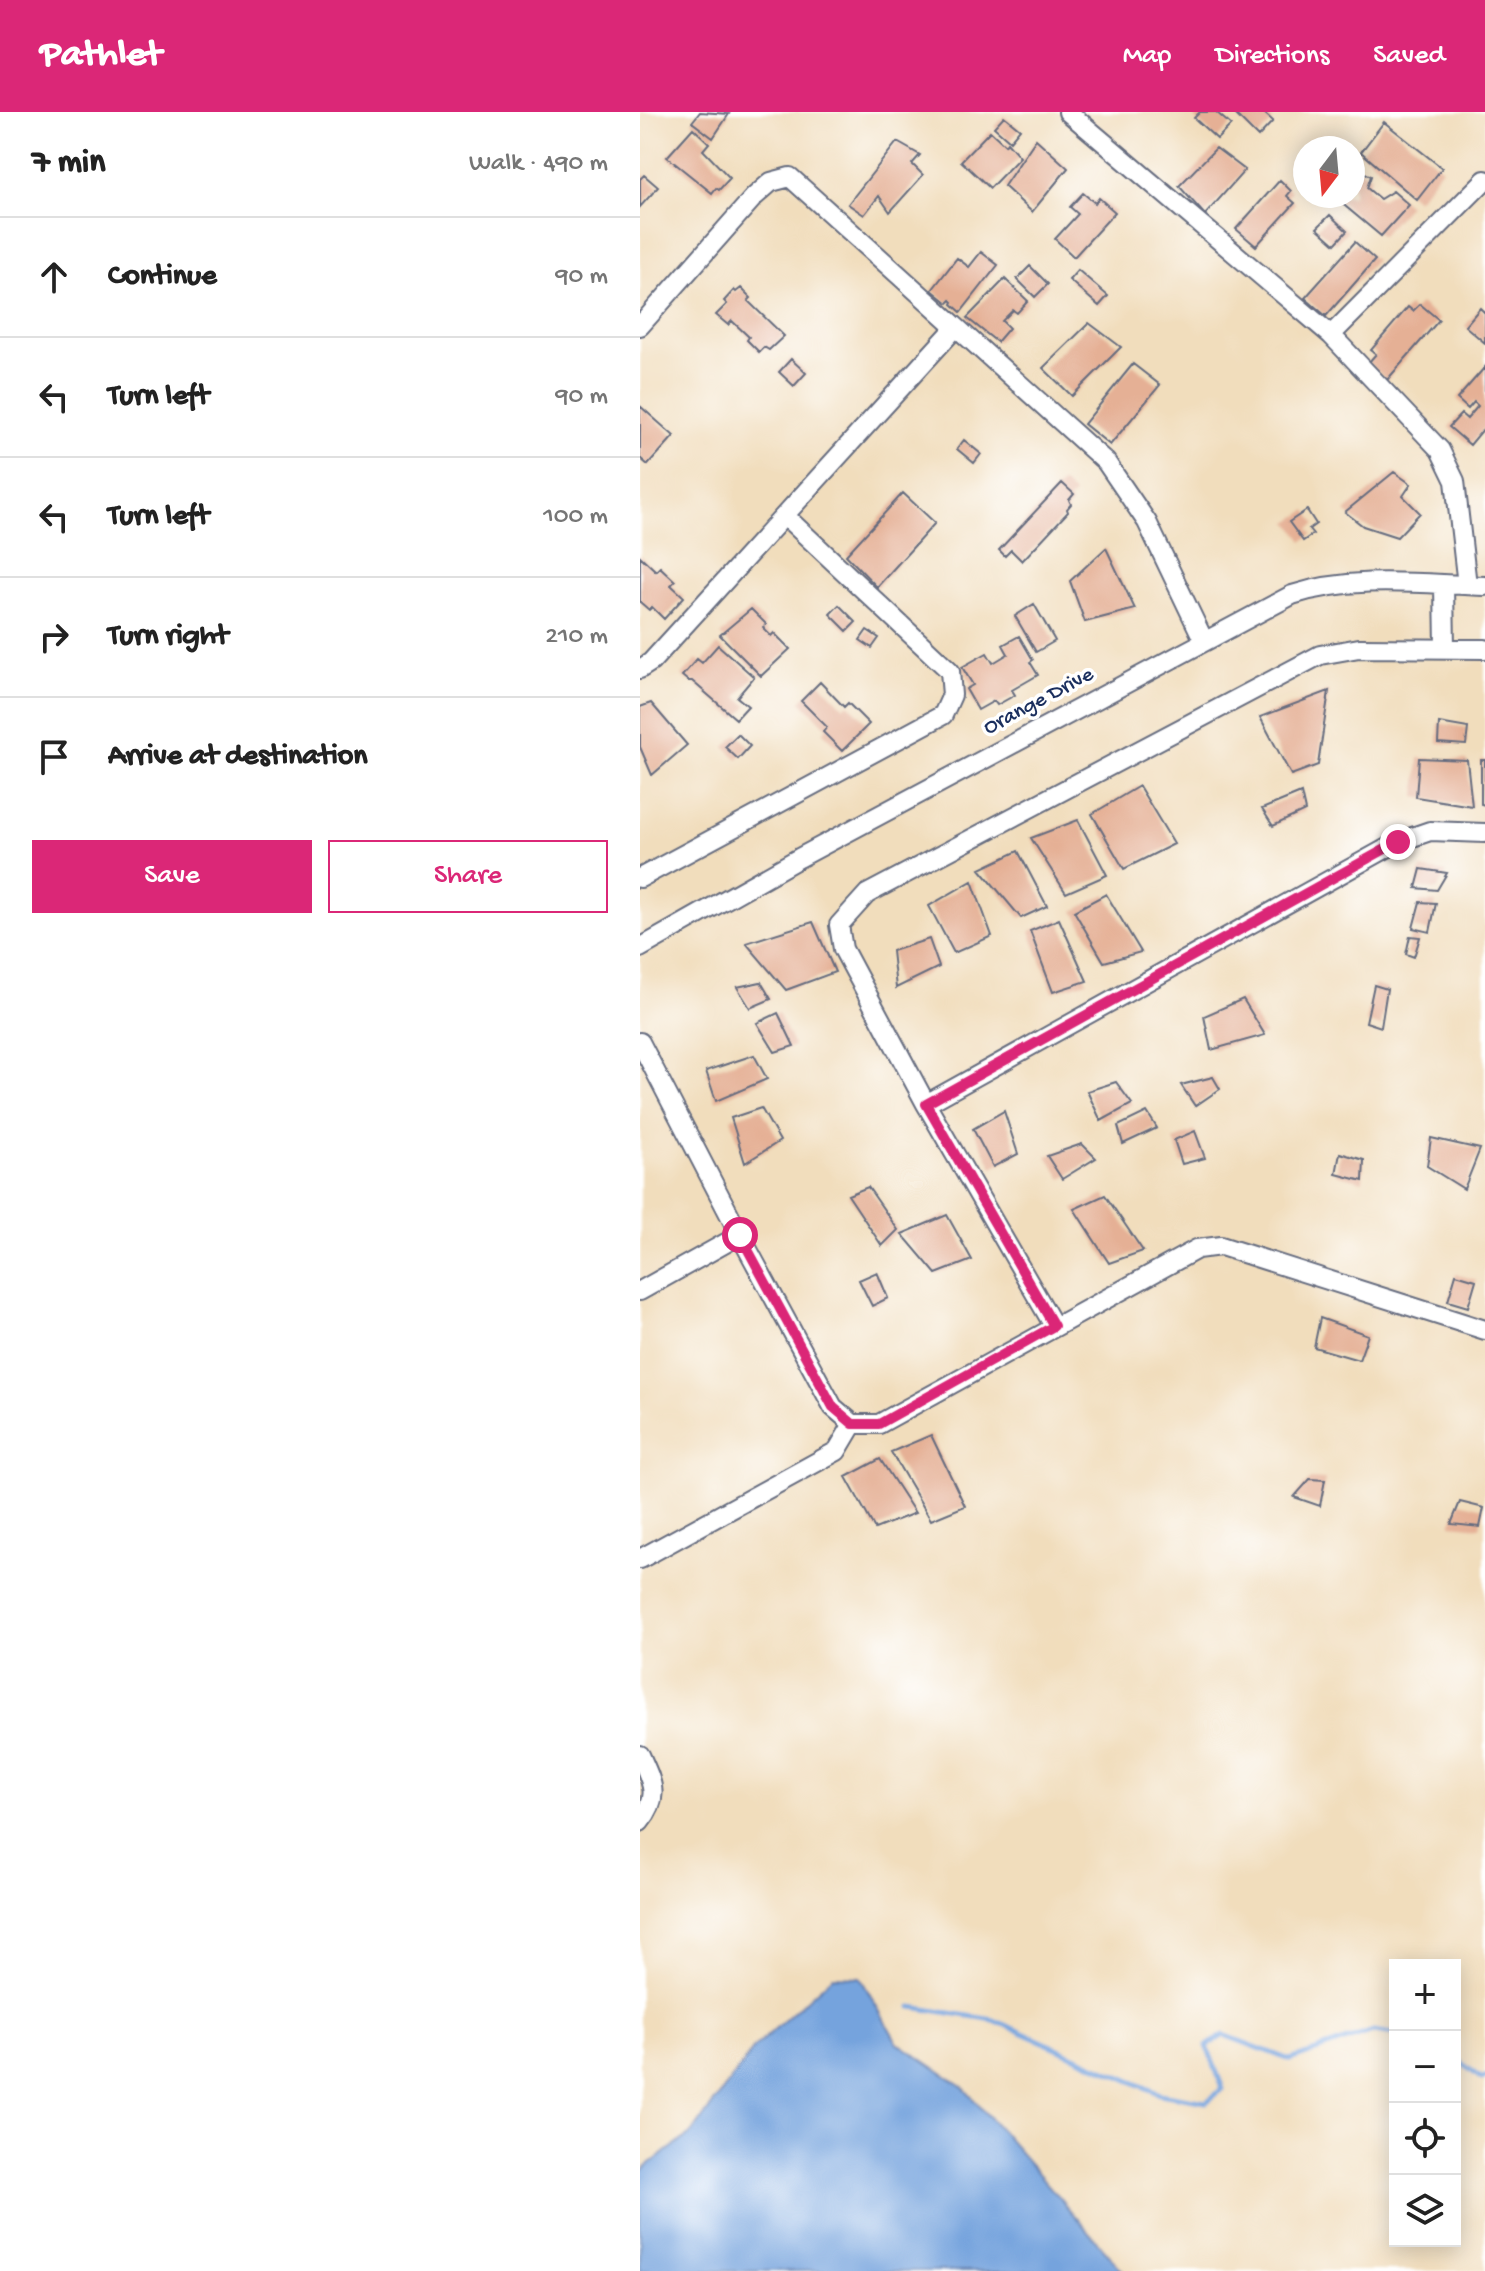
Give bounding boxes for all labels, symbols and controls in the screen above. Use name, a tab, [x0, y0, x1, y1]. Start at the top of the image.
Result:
text: Pathlet	[40, 34, 161, 78]
text: Map	[1123, 40, 1171, 73]
text: Directions	[1215, 40, 1329, 73]
text: Saved	[1373, 40, 1445, 73]
north arrow	[1293, 136, 1365, 208]
text: 7 min	[32, 144, 105, 184]
text: Walk · 490 m	[469, 149, 608, 180]
icon: ahead	[32, 255, 76, 299]
text: Continue	[108, 260, 217, 295]
text: 90 m	[556, 262, 608, 293]
icon: left	[32, 375, 76, 419]
text: Turn left	[108, 380, 209, 415]
text: 90 m	[556, 382, 608, 413]
icon: left	[32, 495, 76, 539]
text: Turn left	[108, 500, 209, 535]
text: 100 m	[543, 502, 608, 533]
icon: right	[32, 615, 76, 659]
text: Turn right	[108, 620, 228, 655]
text: 210 m	[545, 622, 608, 653]
street label: Orange Drive	[980, 662, 1099, 742]
icon: arrive	[32, 735, 76, 779]
text: Arrive at destination	[108, 740, 368, 775]
route end	[1380, 824, 1416, 860]
button: Save	[32, 840, 312, 913]
button: Share	[328, 840, 608, 913]
route start	[722, 1217, 758, 1253]
map controls	[1389, 1959, 1461, 2247]
button: +	[1389, 1959, 1461, 2031]
button: −	[1389, 2031, 1461, 2103]
button: locate	[1389, 2103, 1461, 2175]
button: layers	[1389, 2175, 1461, 2247]

